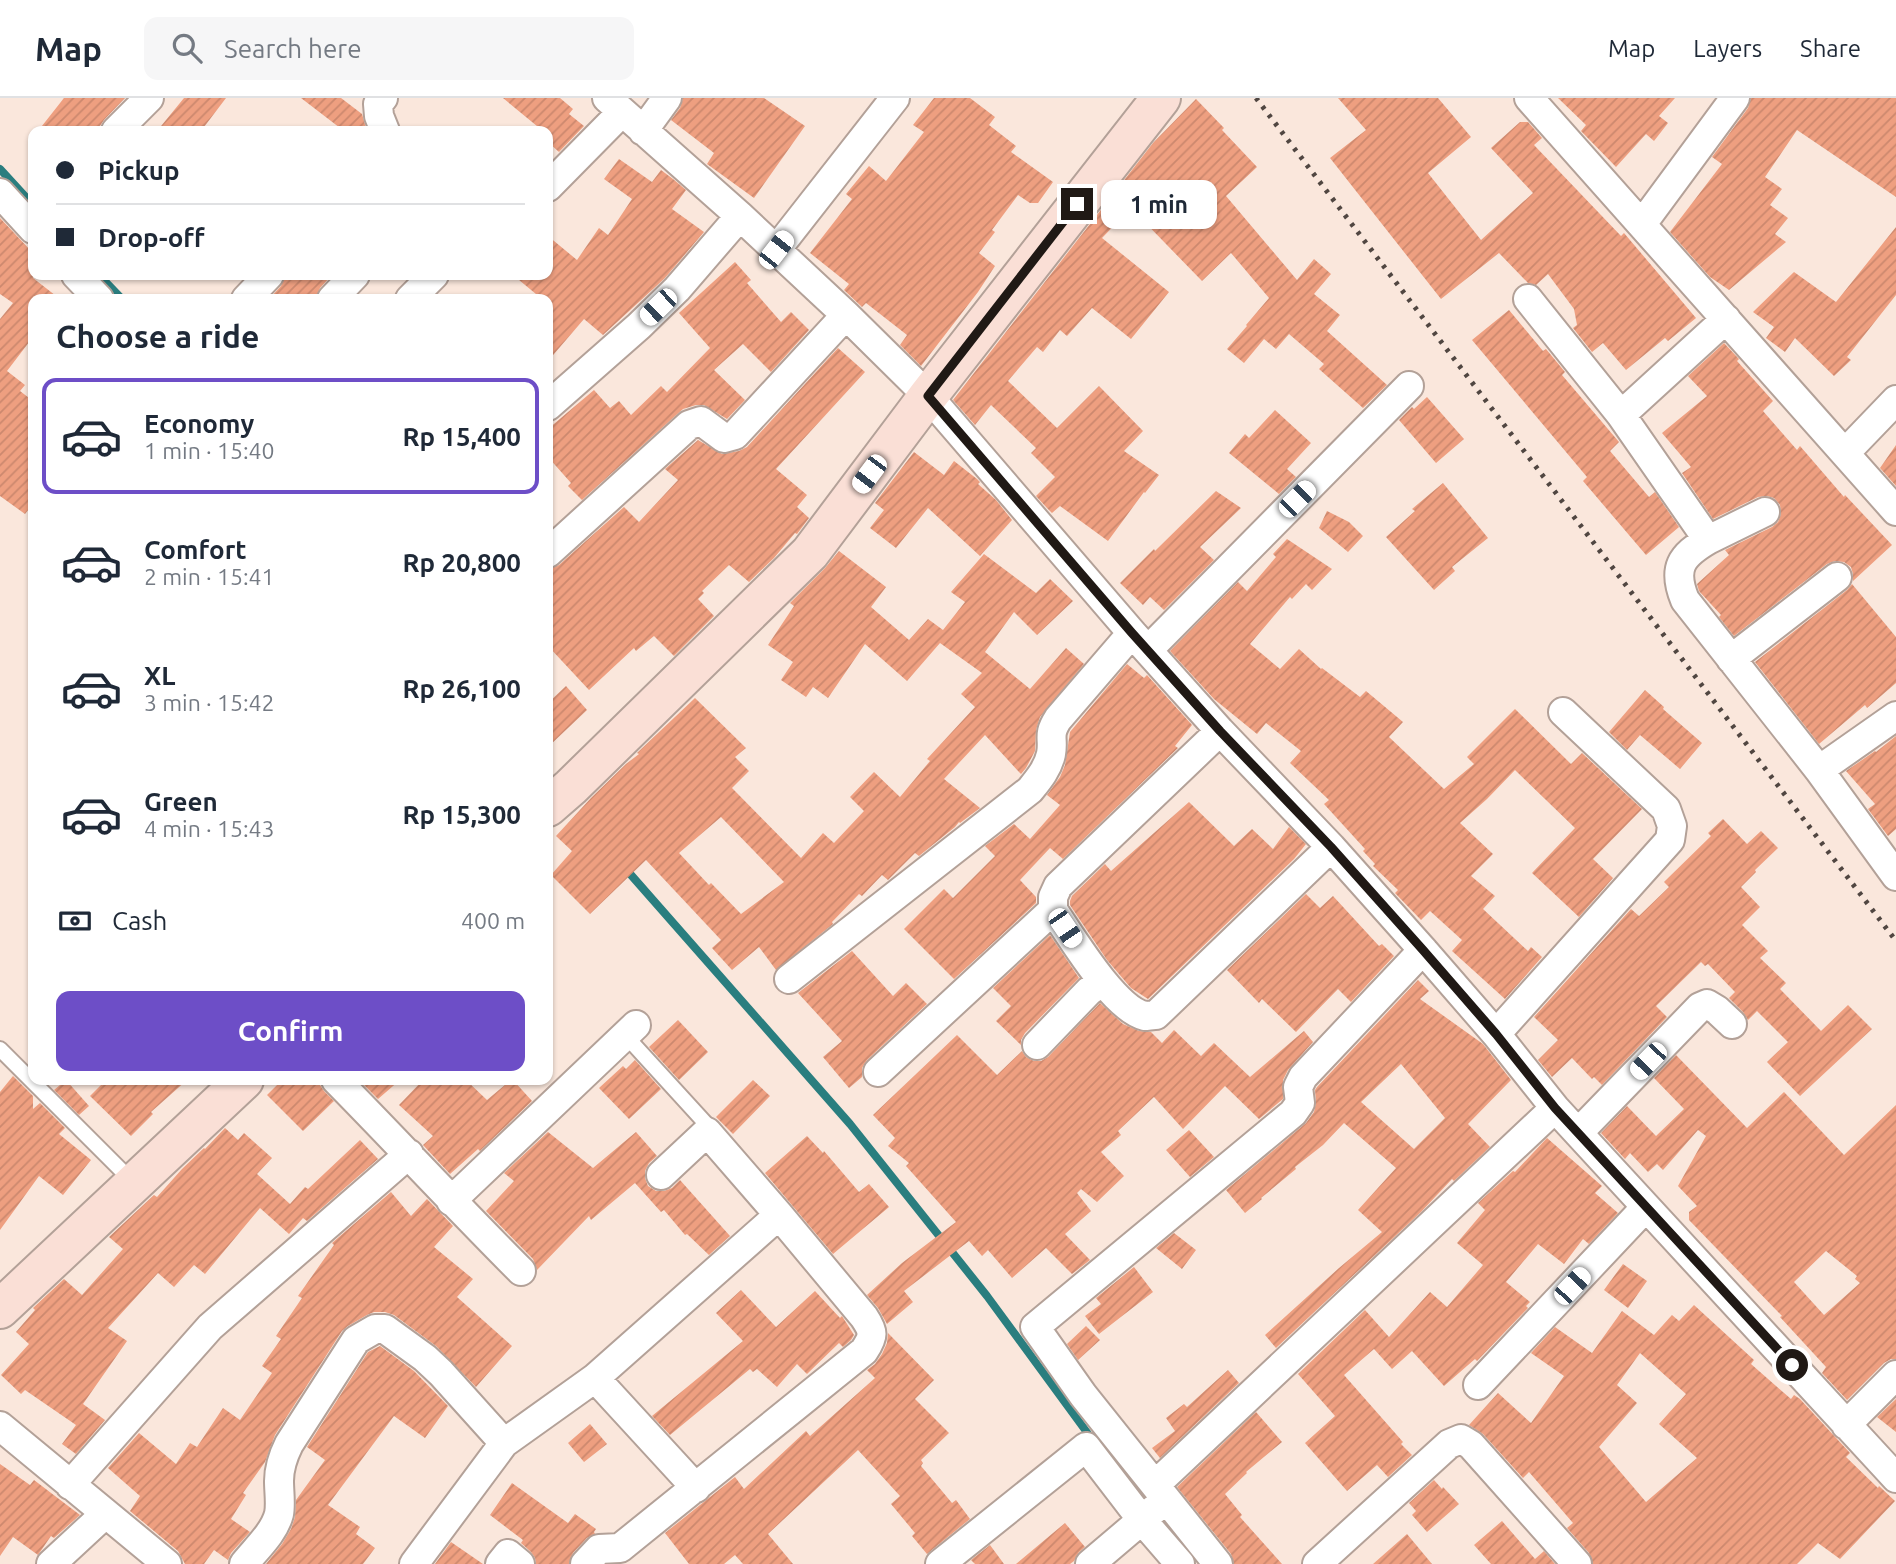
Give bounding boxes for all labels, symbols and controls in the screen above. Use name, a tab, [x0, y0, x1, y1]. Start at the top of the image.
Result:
search box	[144, 17, 634, 80]
icon: search	[168, 29, 206, 67]
text: Map	[35, 30, 102, 67]
text: Search here	[224, 34, 362, 63]
text: Map	[1608, 35, 1655, 62]
text: Layers	[1693, 35, 1762, 62]
text: Share	[1800, 35, 1861, 62]
text: Pickup	[98, 156, 180, 185]
callout: 1 min	[1102, 180, 1217, 228]
route end	[1061, 188, 1093, 220]
text: 1 min	[1130, 192, 1188, 217]
text: Drop-off	[98, 223, 205, 252]
car	[755, 227, 798, 273]
car	[636, 285, 681, 329]
text: Choose a ride	[56, 318, 259, 354]
icon: car	[60, 405, 123, 468]
text: Economy	[144, 409, 254, 438]
text: Rp 15,400	[402, 422, 521, 451]
text: 1 min · 15:40	[144, 438, 275, 463]
car	[848, 451, 891, 497]
car	[1275, 477, 1320, 521]
icon: car	[60, 531, 123, 594]
text: Comfort	[144, 535, 247, 564]
text: Rp 20,800	[402, 548, 521, 577]
text: 2 min · 15:41	[144, 564, 275, 589]
icon: car	[60, 657, 123, 720]
text: XL	[144, 661, 175, 690]
text: Rp 26,100	[402, 674, 521, 703]
text: 3 min · 15:42	[144, 690, 275, 715]
icon: car	[60, 783, 123, 846]
text: Green	[144, 787, 218, 816]
text: Rp 15,300	[402, 800, 521, 829]
text: 4 min · 15:43	[144, 816, 275, 841]
icon: cash	[56, 902, 94, 940]
car	[1045, 905, 1086, 951]
text: Cash	[112, 906, 167, 935]
text: 400 m	[461, 908, 525, 933]
button: Confirm	[56, 991, 525, 1071]
car	[1626, 1039, 1671, 1083]
car	[1550, 1263, 1595, 1309]
route start	[1776, 1349, 1808, 1381]

